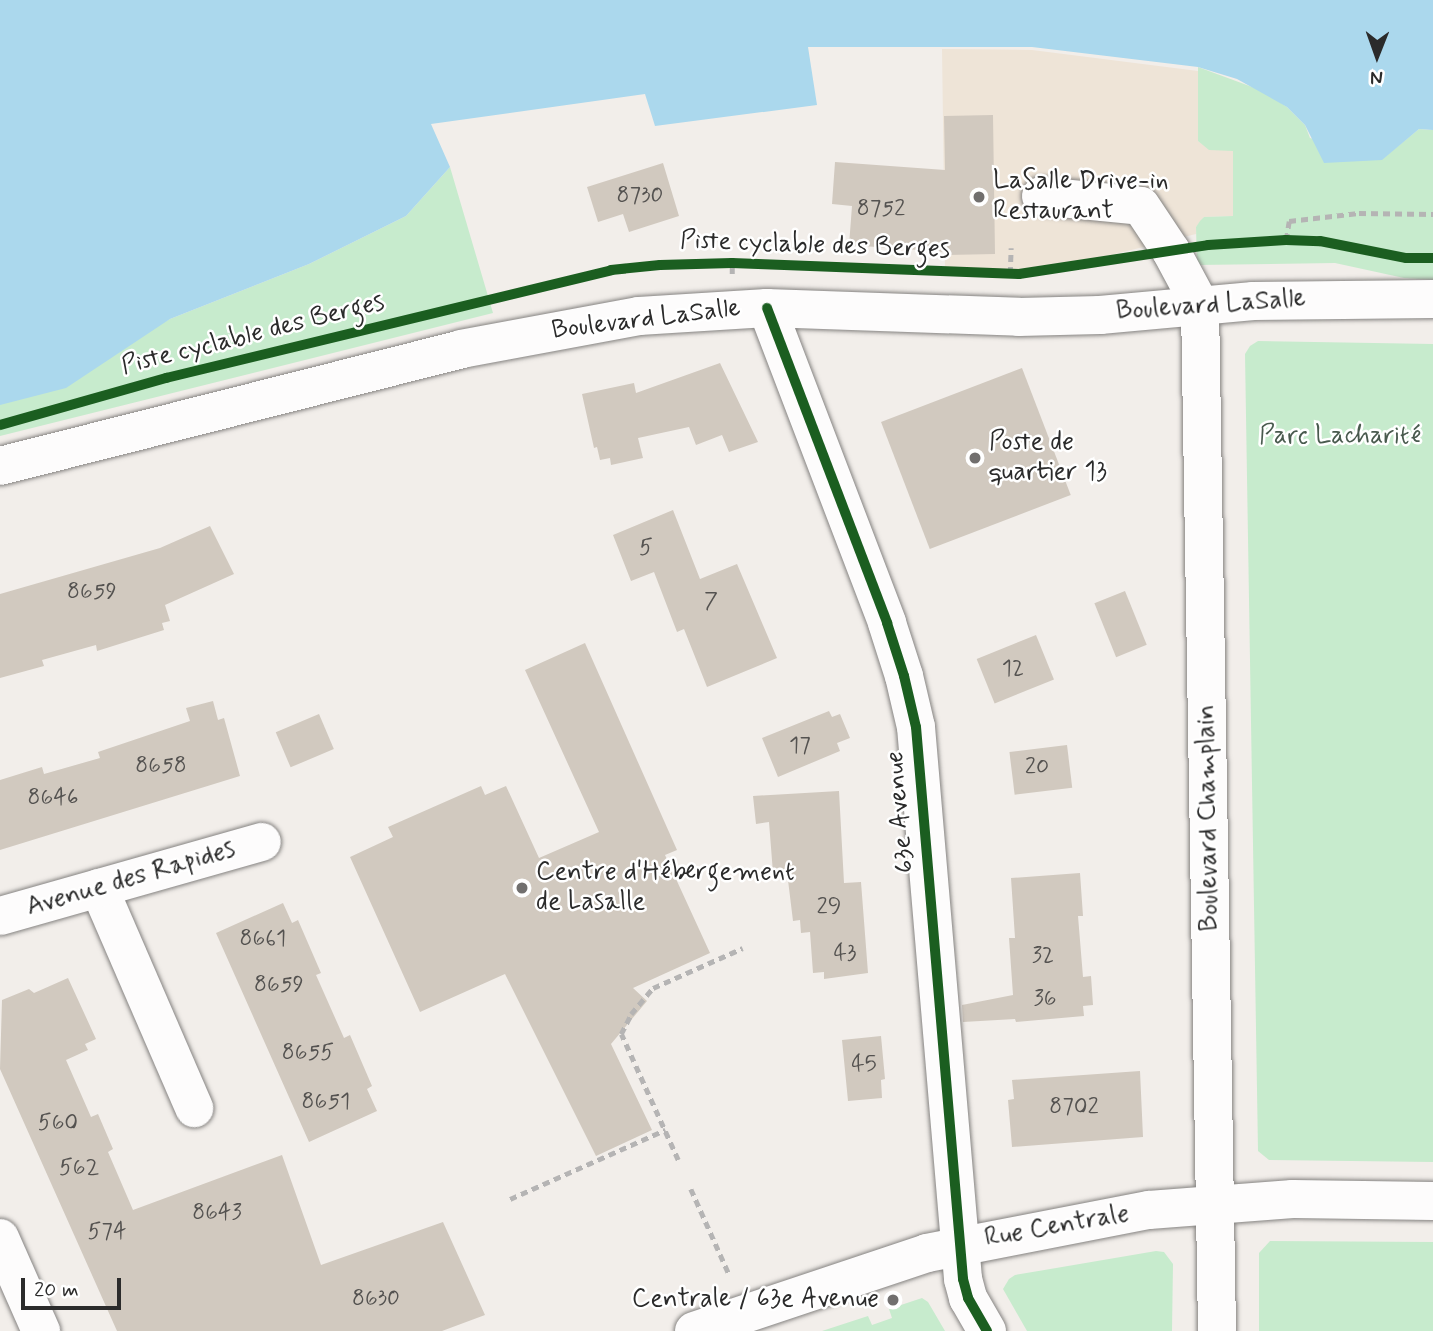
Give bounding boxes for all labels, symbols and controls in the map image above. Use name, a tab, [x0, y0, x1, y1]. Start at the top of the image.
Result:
north arrow	[1342, 21, 1412, 91]
text: N	[1370, 65, 1383, 90]
place label: LaSalle Drive-in Restaurant	[993, 166, 1167, 228]
house number: 8730	[617, 182, 663, 210]
marker: LaSalle Drive-in Restaurant	[971, 189, 987, 205]
house number: 8752	[857, 195, 905, 223]
street label: Piste cyclable des Berges	[679, 226, 951, 266]
street label: Boulevard LaSalle	[1115, 284, 1307, 328]
street label: Piste cyclable des Berges	[117, 287, 389, 383]
street label: Boulevard LaSalle	[550, 293, 742, 347]
park label: Parc Lacharité	[1259, 421, 1421, 453]
place label: Poste de quartier 13	[989, 427, 1107, 488]
marker: Poste de quartier 13	[967, 450, 983, 466]
house number: 5	[639, 534, 653, 562]
house number: 8659	[67, 578, 117, 606]
house number: 7	[704, 588, 718, 616]
house number: 12	[1002, 655, 1024, 683]
street label: Boulevard Champlain	[1191, 698, 1227, 938]
house number: 17	[789, 732, 811, 760]
street label: 63e Avenue	[880, 748, 922, 876]
house number: 8658	[135, 752, 187, 780]
house number: 20	[1025, 753, 1049, 781]
house number: 8646	[27, 784, 79, 812]
street label: Avenue des Rapides	[23, 834, 239, 924]
place label: Centre d'Hébergement de Lasalle	[536, 857, 794, 918]
marker: Centre d'Hébergement de Lasalle	[514, 880, 530, 896]
house number: 29	[817, 893, 841, 921]
house number: 8661	[240, 925, 286, 953]
house number: 43	[833, 939, 857, 967]
house number: 32	[1032, 942, 1054, 970]
house number: 8659	[254, 971, 304, 999]
house number: 36	[1033, 985, 1057, 1013]
house number: 8655	[282, 1039, 334, 1067]
house number: 45	[851, 1050, 877, 1078]
house number: 8651	[302, 1088, 350, 1116]
house number: 8702	[1049, 1093, 1099, 1121]
house number: 560	[38, 1109, 78, 1137]
house number: 562	[59, 1154, 99, 1182]
house number: 8643	[192, 1199, 242, 1227]
street label: Rue Centrale	[983, 1199, 1131, 1255]
house number: 574	[88, 1218, 126, 1246]
scale bar	[24, 1264, 124, 1308]
text: 20 m	[34, 1276, 79, 1304]
place label: Centrale / 63e Avenue	[629, 1284, 879, 1316]
house number: 8630	[352, 1285, 400, 1313]
marker: Centrale / 63e Avenue	[885, 1292, 901, 1308]

